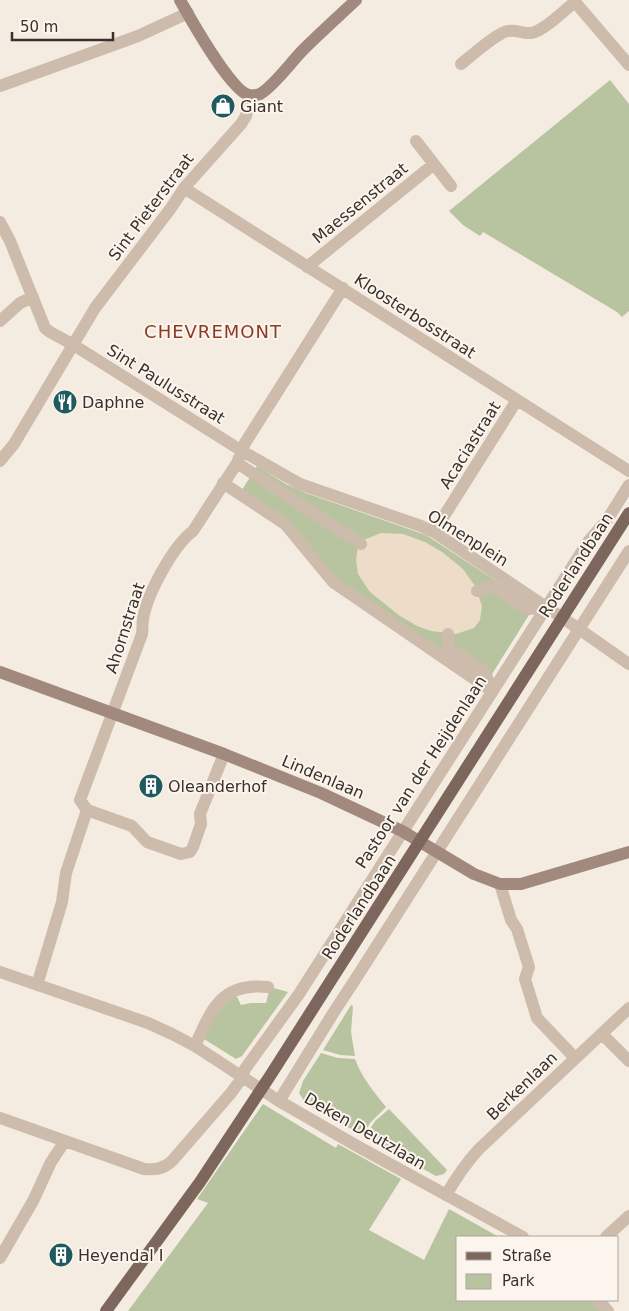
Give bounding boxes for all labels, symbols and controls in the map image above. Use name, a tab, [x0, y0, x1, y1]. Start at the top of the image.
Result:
scale bar	[12, 10, 114, 42]
text: 50 m	[20, 18, 58, 36]
shop icon: Giant	[210, 93, 236, 119]
place label: Giant	[240, 97, 283, 116]
street label: Sint Pieterstraat	[104, 150, 198, 264]
street label: Maessenstraat	[308, 159, 412, 247]
street label: Kloosterbosstraat	[351, 270, 479, 362]
district label: CHEVREMONT	[144, 321, 282, 342]
street label: Sint Paulusstraat	[104, 340, 228, 428]
restaurant icon: Daphne	[52, 389, 78, 415]
place label: Daphne	[82, 393, 144, 412]
street label: Acaciastraat	[436, 398, 504, 492]
street label: Olmenplein	[424, 506, 512, 570]
street label: Roderlandbaan	[535, 509, 617, 621]
street label: Ahornstraat	[101, 580, 149, 676]
street label: Pastoor van der Heijdenlaan	[352, 672, 490, 872]
street label: Lindenlaan	[279, 751, 367, 803]
building icon: Oleanderhof	[138, 773, 164, 799]
place label: Oleanderhof	[168, 777, 267, 796]
street label: Roderlandbaan	[318, 851, 400, 963]
street label: Berkenlaan	[483, 1048, 561, 1124]
street label: Deken Deutzlaan	[301, 1088, 429, 1174]
legend	[456, 1236, 619, 1301]
building icon: Heyendal I	[48, 1242, 74, 1268]
place label: Heyendal I	[78, 1246, 164, 1265]
text: Straße	[502, 1247, 551, 1265]
text: Park	[502, 1272, 535, 1290]

